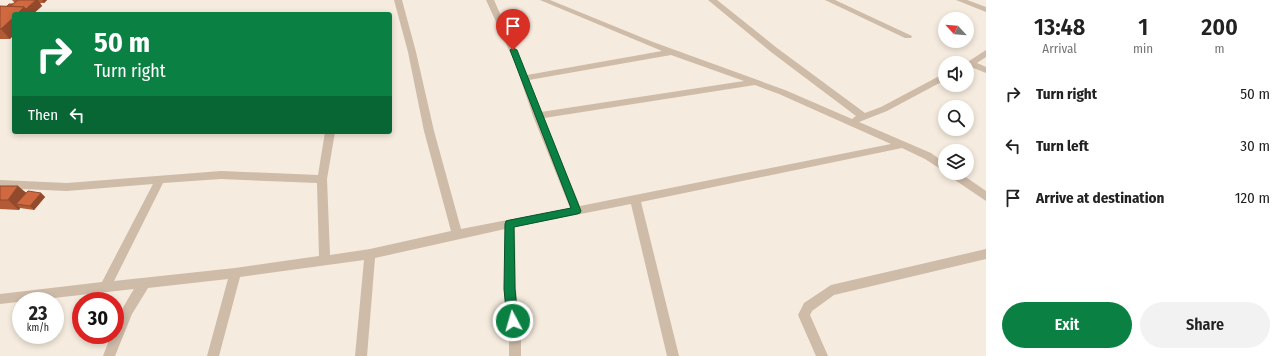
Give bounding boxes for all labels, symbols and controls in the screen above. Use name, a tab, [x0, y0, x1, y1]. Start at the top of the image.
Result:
pin	[496, 9, 530, 50]
north arrow	[938, 12, 974, 48]
map controls	[938, 12, 974, 180]
text: 13:48	[1034, 13, 1085, 41]
text: 1	[1138, 13, 1148, 41]
text: 200	[1201, 13, 1238, 41]
icon: arrive	[502, 15, 524, 37]
text: 50 m	[94, 26, 150, 59]
icon: right	[28, 28, 80, 80]
text: Arrival	[1042, 41, 1077, 56]
text: min	[1133, 41, 1153, 56]
text: m	[1215, 41, 1225, 56]
button: sound	[938, 56, 974, 92]
text: Turn right	[94, 60, 166, 82]
icon: right	[1002, 83, 1024, 105]
text: Turn right	[1036, 85, 1097, 103]
text: 50 m	[1240, 85, 1270, 103]
button: search	[938, 100, 974, 136]
icon: left	[66, 104, 88, 126]
text: Then	[28, 106, 58, 124]
icon: left	[1002, 135, 1024, 157]
text: Turn left	[1036, 137, 1089, 155]
text: 30 m	[1240, 137, 1270, 155]
button: layers	[938, 144, 974, 180]
icon: arrive	[1002, 187, 1024, 209]
text: Arrive at destination	[1036, 189, 1164, 207]
text: 120 m	[1235, 189, 1270, 207]
speed limit sign: 30	[72, 292, 124, 344]
position arrow	[492, 300, 534, 342]
text: 23	[29, 301, 47, 325]
button: Exit	[1002, 302, 1132, 348]
button: Share	[1140, 302, 1270, 348]
text: km/h	[27, 322, 49, 334]

